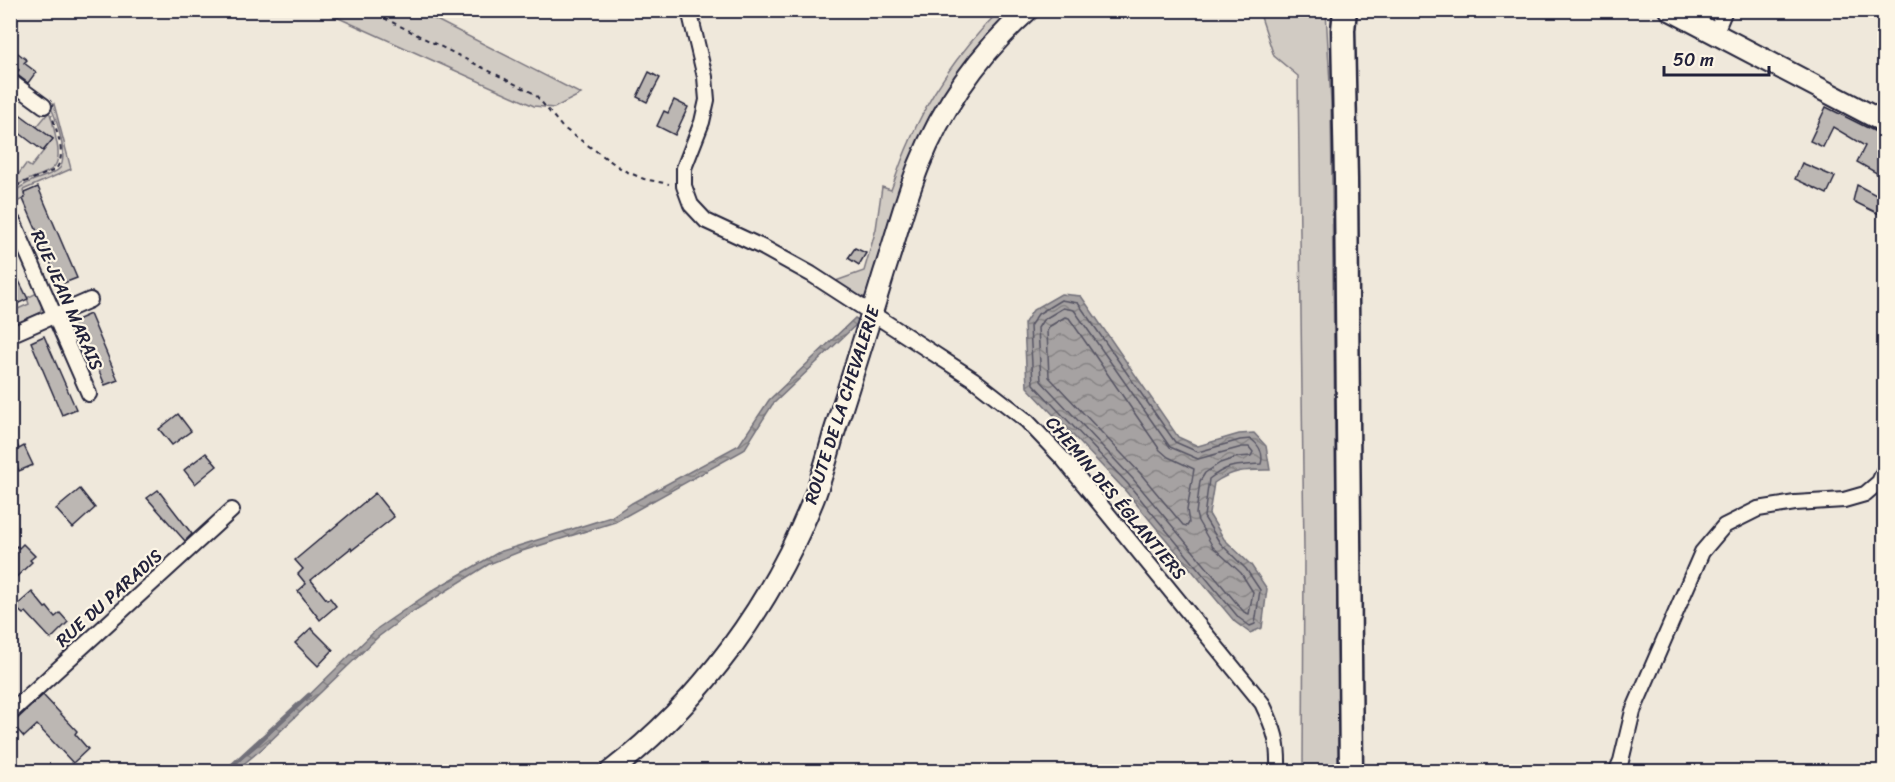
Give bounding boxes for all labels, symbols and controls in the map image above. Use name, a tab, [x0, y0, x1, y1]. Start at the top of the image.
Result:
scale bar	[1664, 39, 1769, 77]
text: 50 m	[1673, 44, 1714, 76]
street label: RUE JEAN MARAIS	[22, 225, 112, 376]
street label: ROUTE DE LA CHEVALERIE	[795, 301, 890, 508]
street label: CHEMIN DES ÉGLANTIERS	[1037, 409, 1195, 588]
street label: RUE DU PARADIS	[48, 541, 170, 655]

